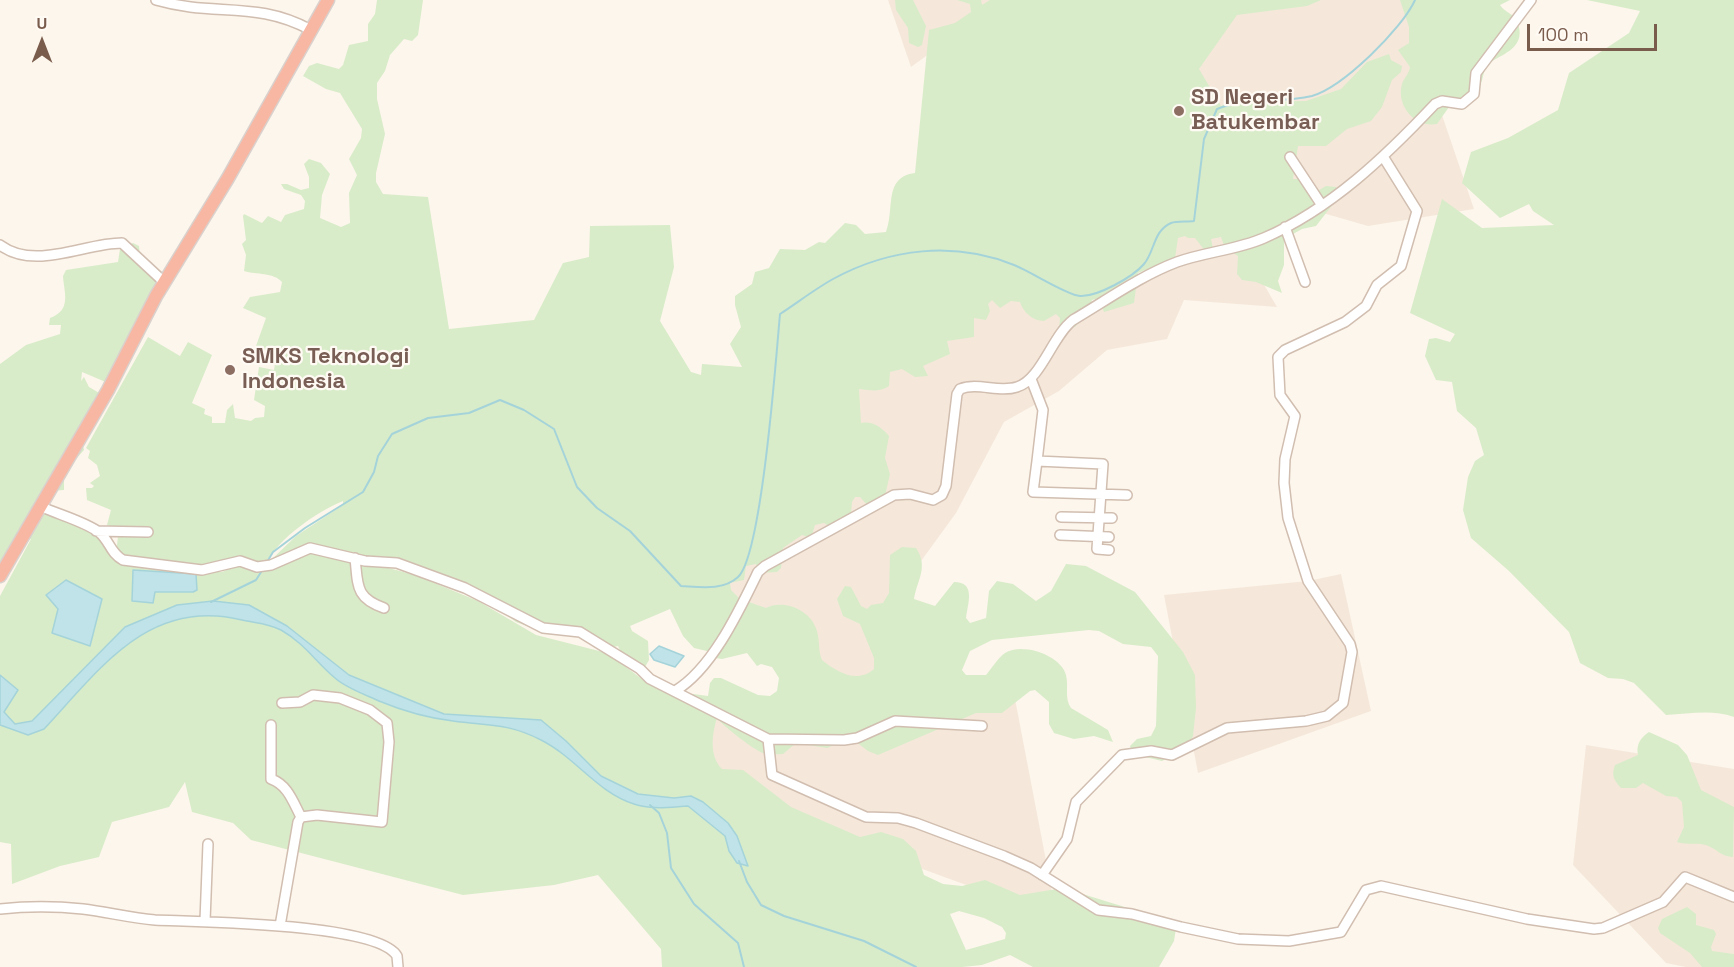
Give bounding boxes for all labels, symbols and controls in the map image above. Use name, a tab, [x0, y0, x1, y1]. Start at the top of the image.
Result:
north arrow	[12, 12, 72, 72]
scale bar	[1530, 12, 1660, 50]
text: U	[37, 13, 47, 34]
text: 100 m	[1538, 23, 1589, 46]
place label: SD Negeri Batukembar	[1191, 85, 1320, 136]
marker: SD Negeri Batukembar	[1172, 104, 1186, 118]
place label: SMKS Teknologi Indonesia	[242, 344, 409, 396]
marker: SMKS Teknologi Indonesia	[223, 363, 237, 377]

